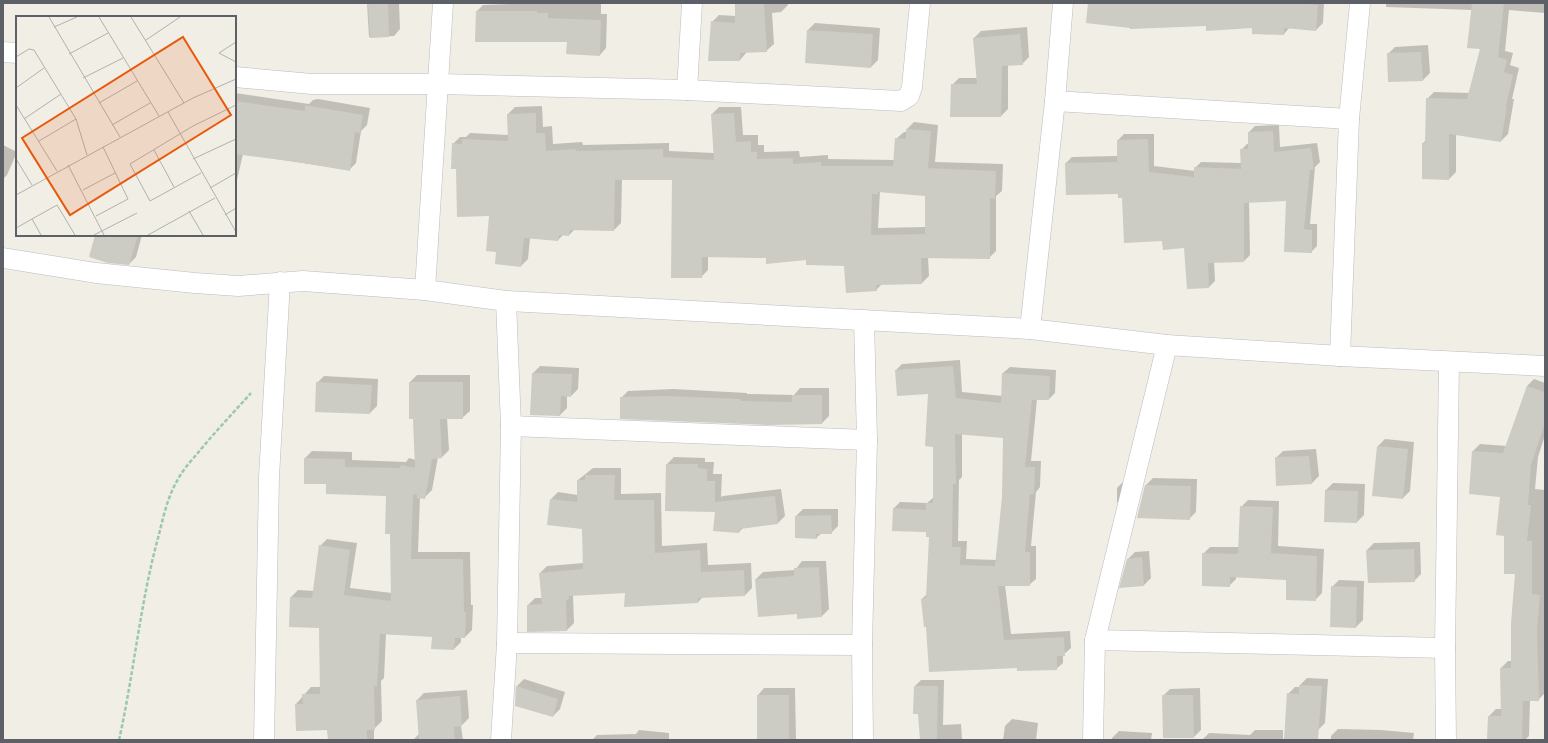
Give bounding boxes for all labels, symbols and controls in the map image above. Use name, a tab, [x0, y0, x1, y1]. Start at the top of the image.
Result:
inset map	[16, 16, 236, 236]

